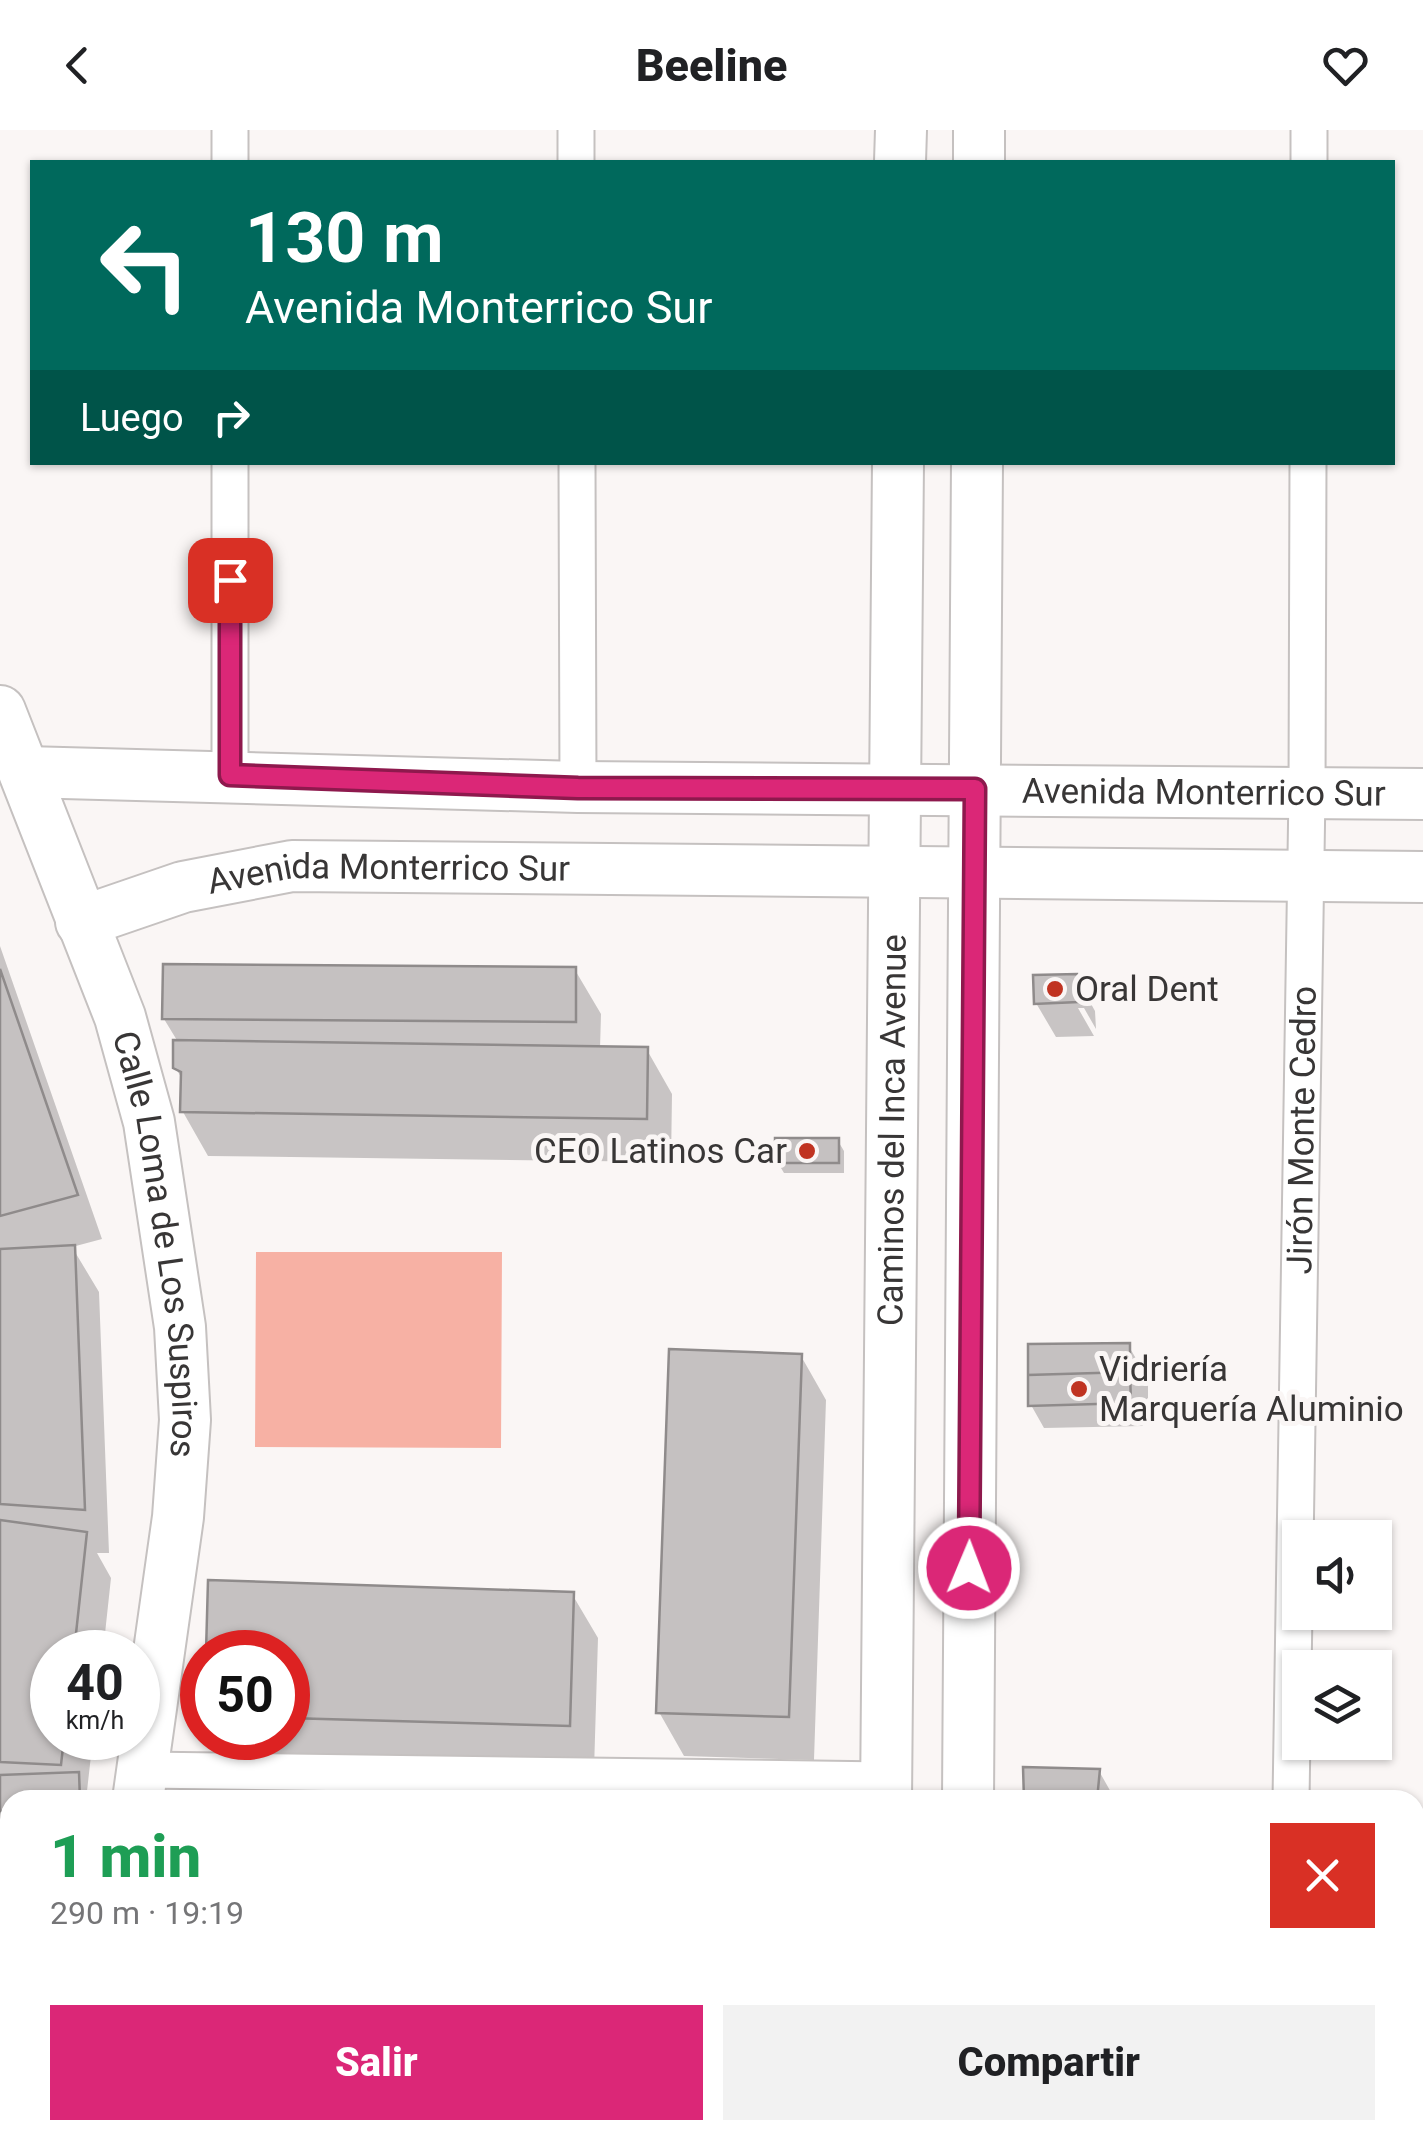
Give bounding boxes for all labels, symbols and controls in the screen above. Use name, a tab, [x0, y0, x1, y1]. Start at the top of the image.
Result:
icon: back	[50, 38, 105, 93]
icon: heart	[1318, 38, 1373, 93]
text: Beeline	[636, 39, 787, 92]
text: 130 m	[245, 197, 444, 279]
icon: left	[80, 200, 210, 330]
text: Avenida Monterrico Sur	[245, 281, 712, 334]
icon: right	[204, 390, 259, 445]
text: Luego	[80, 396, 184, 440]
pin	[188, 538, 273, 623]
icon: arrive	[203, 553, 258, 608]
street label: Avenida Monterrico Sur	[1022, 771, 1386, 815]
street label: Avenida Monterrico Sur	[204, 846, 570, 903]
street label: Caminos del Inca Avenue	[870, 934, 915, 1326]
place label: Oral Dent	[1075, 969, 1219, 1010]
marker: Oral Dent	[1044, 978, 1066, 1000]
street label: Jirón Monte Cedro	[1279, 986, 1325, 1275]
street label: Calle Loma de Los Suspiros	[104, 1026, 205, 1459]
place label: CEO Latinos Car	[534, 1131, 787, 1172]
marker: CEO Latinos Car	[796, 1140, 818, 1162]
place label: Vidriería Marquería Aluminio	[1099, 1349, 1404, 1430]
marker: Vidriería Marquería Aluminio	[1068, 1378, 1090, 1400]
position arrow	[917, 1516, 1021, 1620]
map controls	[1282, 1520, 1392, 1760]
button: sound	[1282, 1520, 1392, 1630]
speed limit sign: 50	[180, 1630, 310, 1760]
button: layers	[1282, 1650, 1392, 1760]
text: 40	[66, 1654, 124, 1712]
text: km/h	[66, 1706, 124, 1735]
text: 1 min	[50, 1821, 201, 1892]
button: close	[1270, 1823, 1375, 1928]
text: 290 m · 19:19	[50, 1894, 244, 1932]
button: Salir	[50, 2005, 703, 2120]
button: Compartir	[723, 2005, 1375, 2120]

